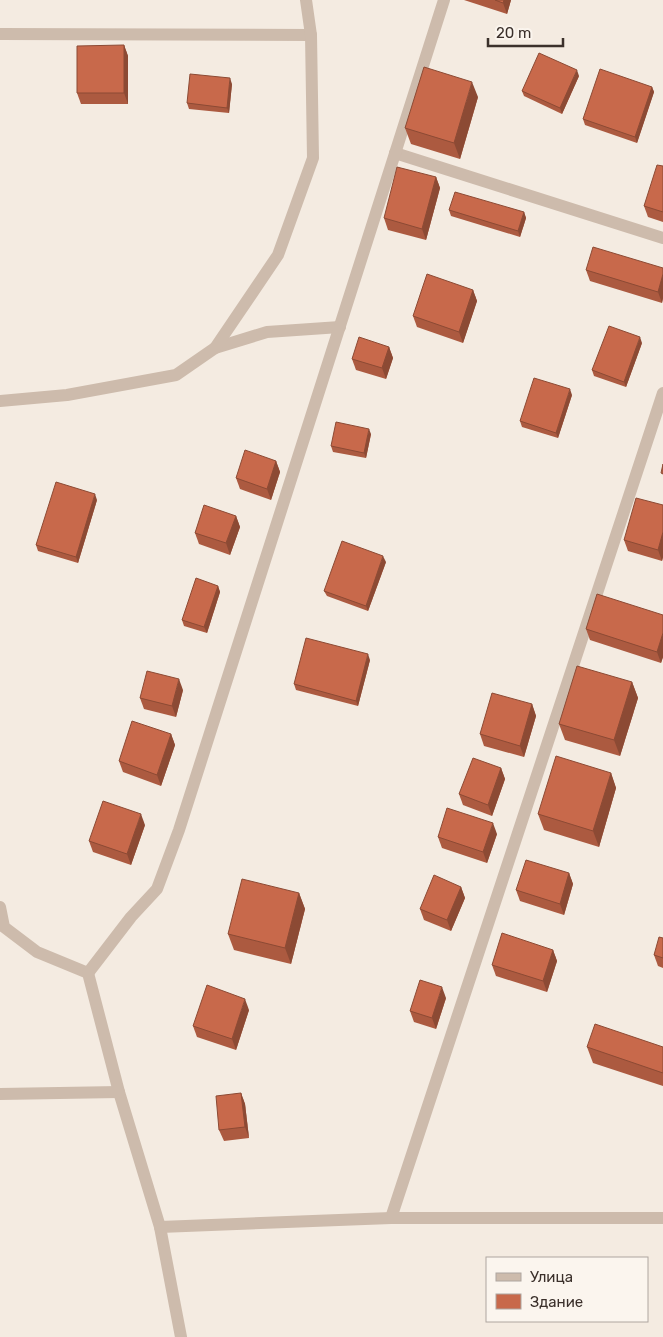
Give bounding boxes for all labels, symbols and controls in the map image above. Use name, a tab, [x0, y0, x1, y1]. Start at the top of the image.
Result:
scale bar	[488, 15, 563, 47]
text: 20 m	[496, 24, 531, 42]
legend	[486, 1257, 648, 1322]
text: Улица	[530, 1268, 573, 1286]
text: Здание	[530, 1293, 583, 1311]

